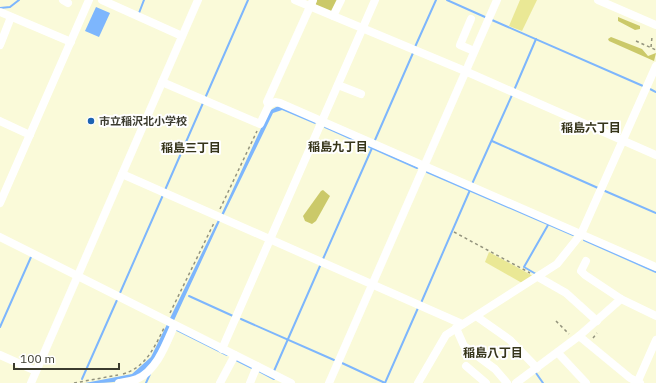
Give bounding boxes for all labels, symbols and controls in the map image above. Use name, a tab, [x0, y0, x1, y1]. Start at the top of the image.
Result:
place label: 市立稲沢北小学校	[99, 114, 187, 128]
marker: 市立稲沢北小学校	[86, 116, 96, 126]
district label: 稲島六丁目	[561, 120, 621, 135]
district label: 稲島九丁目	[308, 139, 368, 154]
district label: 稲島三丁目	[161, 140, 221, 155]
scale bar	[14, 345, 119, 371]
district label: 稲島八丁目	[463, 345, 523, 360]
text: 100 m	[20, 351, 55, 366]

